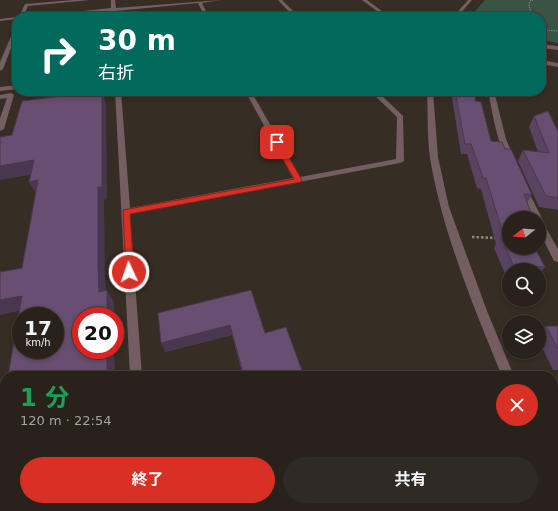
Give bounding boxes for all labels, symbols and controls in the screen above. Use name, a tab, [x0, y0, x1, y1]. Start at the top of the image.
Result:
text: 30 m	[98, 24, 176, 57]
icon: right	[32, 28, 84, 80]
text: 右折	[98, 62, 134, 83]
pin	[260, 125, 294, 159]
icon: arrive	[266, 131, 288, 153]
north arrow	[502, 211, 546, 255]
map controls	[502, 211, 546, 359]
position arrow	[108, 251, 150, 293]
button: search	[502, 263, 546, 307]
speed limit sign: 20	[72, 307, 124, 359]
button: layers	[502, 315, 546, 359]
text: 17	[24, 316, 52, 340]
text: km/h	[25, 337, 51, 348]
text: 1 分	[20, 384, 69, 412]
button: close	[496, 384, 538, 426]
text: 120 m · 22:54	[20, 413, 111, 428]
button: 終了	[20, 457, 275, 503]
button: 共有	[283, 457, 538, 503]

